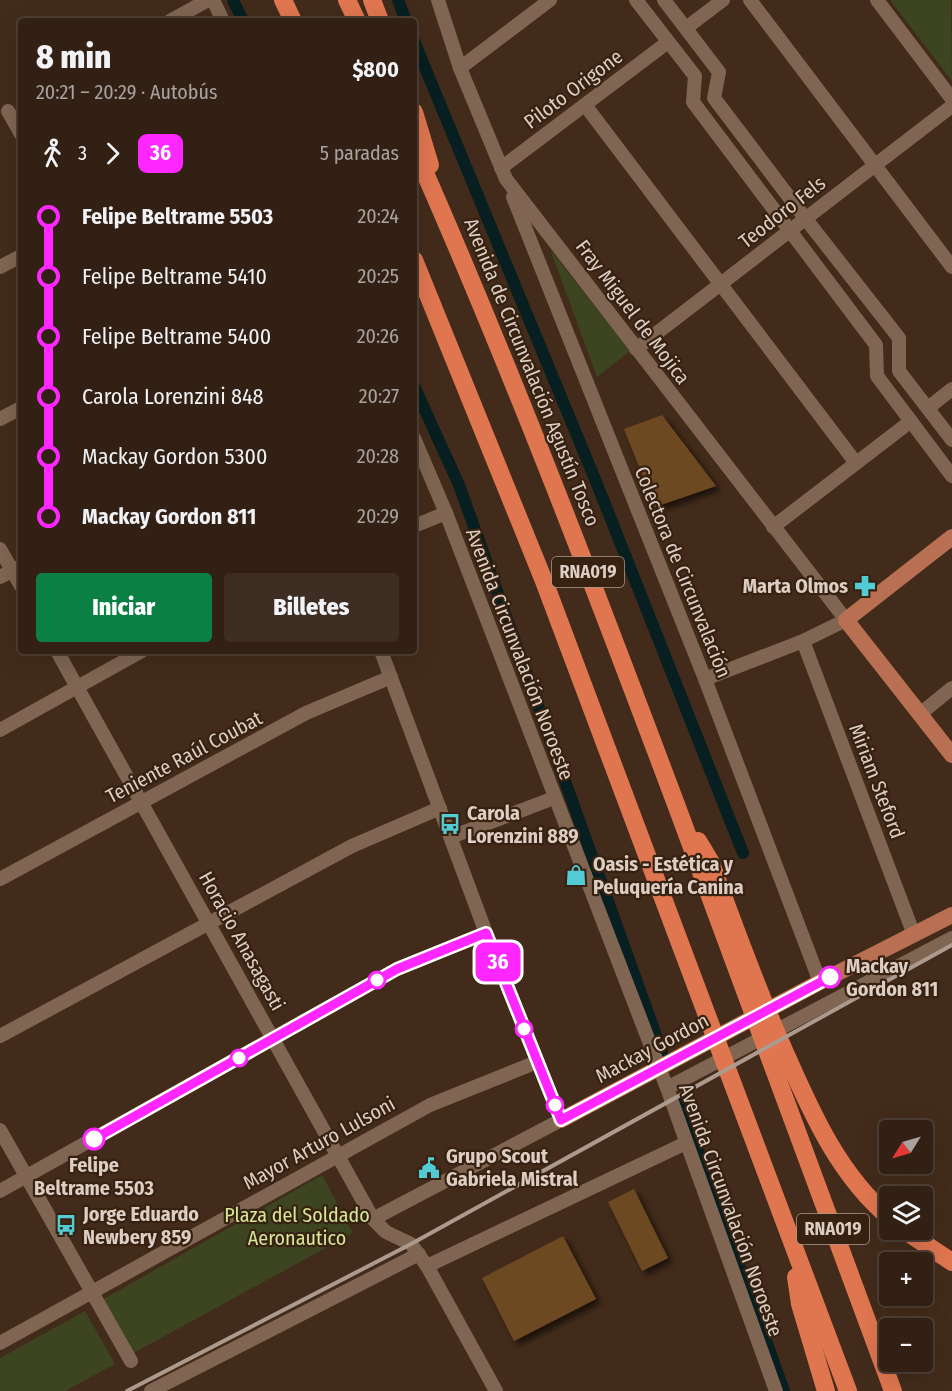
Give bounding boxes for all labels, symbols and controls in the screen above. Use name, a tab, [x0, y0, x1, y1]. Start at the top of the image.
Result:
text: 8 min	[36, 37, 111, 77]
street label: Piloto Origone	[519, 44, 627, 134]
text: $800	[352, 56, 399, 83]
text: 20:21 – 20:29 · Autobús	[36, 80, 217, 104]
icon: walk	[36, 137, 69, 170]
icon: forward	[96, 137, 129, 170]
text: 36	[150, 140, 171, 166]
text: 3	[78, 141, 87, 165]
text: 5 paradas	[320, 141, 399, 165]
street label: Teodoro Fels	[734, 171, 830, 253]
text: Felipe Beltrame 5503	[82, 203, 273, 230]
text: 20:24	[357, 204, 399, 228]
street label: Avenida de Circunvalación Agustín Tosco	[459, 214, 605, 530]
street label: Fray Miguel de Mojica	[571, 235, 695, 389]
text: Felipe Beltrame 5410	[82, 263, 267, 290]
text: 20:25	[358, 264, 399, 288]
text: Felipe Beltrame 5400	[82, 323, 271, 350]
text: 20:26	[357, 324, 399, 348]
text: Carola Lorenzini 848	[82, 383, 264, 410]
text: 20:27	[359, 384, 399, 408]
text: Mackay Gordon 5300	[82, 443, 267, 470]
text: 20:28	[357, 444, 399, 468]
street label: Colectora de Circunvalación	[630, 463, 736, 681]
text: Mackay Gordon 811	[82, 503, 256, 530]
text: 20:29	[357, 504, 399, 528]
street label: Avenida Circunvalación Noroeste	[461, 525, 579, 783]
road number: RNA019	[552, 557, 624, 587]
button: Iniciar	[36, 573, 212, 642]
button: Billetes	[224, 573, 399, 642]
place label: Marta Olmos	[743, 574, 848, 598]
pharmacy icon: Marta Olmos	[853, 574, 877, 598]
street label: Teniente Raúl Coubat	[102, 706, 267, 808]
street label: Miriam Steford	[844, 720, 910, 842]
place label: Carola Lorenzini 889	[467, 801, 579, 848]
bus stop icon: Carola Lorenzini 889	[438, 812, 462, 836]
place label: Oasis - Estética y Peluquería Canina	[593, 852, 744, 899]
shop icon: Oasis - Estética y Peluquería Canina	[564, 863, 588, 887]
street label: Horacio Anasagasti	[194, 867, 290, 1015]
line badge: 36	[471, 942, 525, 982]
text: 36	[488, 949, 508, 975]
place label: Mackay Gordon 811	[846, 954, 938, 1001]
marker: Mackay Gordon 811	[819, 966, 841, 988]
unlabelled marker	[368, 971, 386, 989]
street label: Mackay Gordon	[591, 1008, 713, 1088]
unlabelled marker	[515, 1020, 533, 1038]
unlabelled marker	[230, 1049, 248, 1067]
street label: Avenida Circunvalación Noroeste	[674, 1080, 788, 1340]
street label: Mayor Arturo Lulsoni	[239, 1091, 399, 1195]
unlabelled marker	[546, 1096, 564, 1114]
north arrow	[879, 1120, 933, 1174]
map controls	[879, 1120, 933, 1372]
marker: Felipe Beltrame 5503	[83, 1128, 105, 1150]
place label: Grupo Scout Gabriela Mistral	[446, 1144, 579, 1191]
place label: Felipe Beltrame 5503	[34, 1153, 154, 1200]
public building icon: Grupo Scout Gabriela Mistral	[417, 1156, 441, 1180]
button: layers	[879, 1186, 933, 1240]
place label: Jorge Eduardo Newbery 859	[82, 1202, 199, 1249]
park label: Plaza del Soldado Aeronautico	[224, 1203, 370, 1250]
bus stop icon: Jorge Eduardo Newbery 859	[54, 1213, 78, 1237]
road number: RNA019	[797, 1214, 869, 1244]
button: +	[879, 1252, 933, 1306]
button: −	[879, 1318, 933, 1372]

